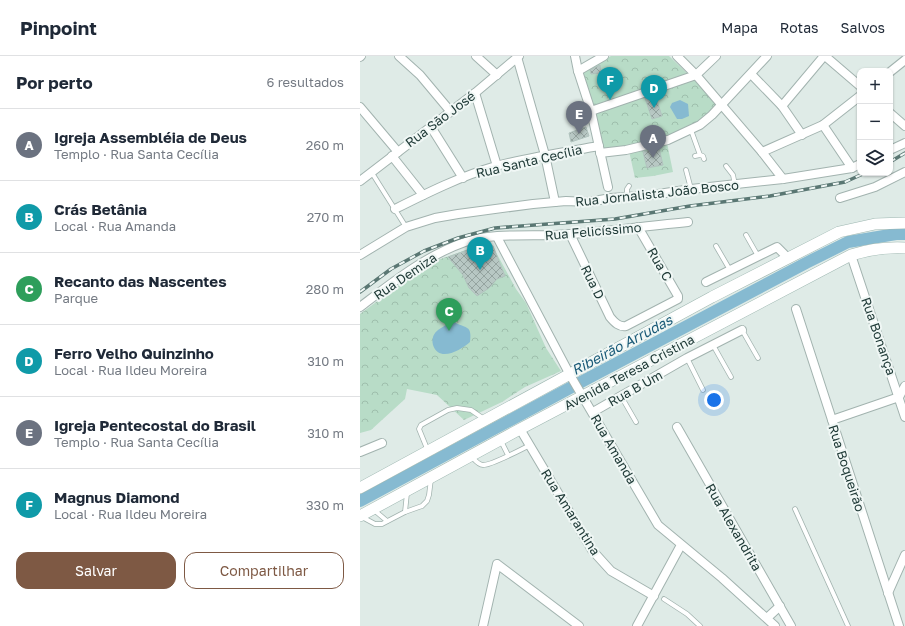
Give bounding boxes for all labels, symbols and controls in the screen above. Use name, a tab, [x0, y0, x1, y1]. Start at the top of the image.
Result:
text: Pinpoint	[20, 16, 97, 39]
text: Mapa	[721, 19, 758, 36]
text: Rotas	[780, 19, 819, 36]
text: Salvos	[841, 19, 885, 36]
pin: F	[597, 67, 623, 100]
map controls	[857, 68, 893, 176]
button: +	[857, 68, 893, 104]
text: Por perto	[16, 72, 93, 93]
text: 6 resultados	[267, 74, 344, 90]
pin: D	[641, 75, 667, 108]
street label: Rua São José	[402, 88, 478, 150]
pin: E	[566, 101, 592, 134]
button: −	[857, 104, 893, 140]
pin: A	[640, 125, 666, 158]
text: Igreja Assembléia de Deus	[54, 128, 247, 146]
text: A	[24, 137, 34, 153]
text: 260 m	[306, 137, 344, 153]
button: layers	[857, 140, 893, 176]
street label: Rua Santa Cecília	[474, 141, 584, 181]
text: Templo · Rua Santa Cecília	[54, 146, 219, 162]
street label: Rua Jornalista João Bosco	[574, 176, 740, 210]
text: Crás Betânia	[54, 200, 147, 218]
text: B	[24, 209, 34, 225]
text: 270 m	[307, 209, 344, 225]
text: Local · Rua Amanda	[54, 218, 176, 234]
street label: Rua Felicíssimo	[544, 219, 642, 243]
pin: B	[467, 237, 493, 270]
street label: Rua C	[644, 244, 676, 284]
street label: Rua Demiza	[370, 249, 440, 303]
street label: Rua D	[578, 262, 608, 302]
text: Recanto das Nascentes	[54, 272, 227, 290]
text: C	[24, 281, 34, 297]
text: 280 m	[306, 281, 344, 297]
text: Parque	[54, 290, 98, 306]
street label: Rua Bonança	[858, 295, 900, 377]
pin: C	[436, 298, 462, 331]
water label: Ribeirão Arrudas	[569, 311, 676, 378]
street label: Avenida Teresa Cristina	[561, 331, 697, 413]
text: Ferro Velho Quinzinho	[54, 344, 214, 362]
text: D	[24, 353, 34, 369]
text: 310 m	[307, 353, 344, 369]
text: Local · Rua Ildeu Moreira	[54, 362, 207, 378]
street label: Rua B Um	[605, 366, 665, 410]
your location	[704, 390, 724, 410]
street label: Rua Amanda	[588, 411, 640, 487]
text: Igreja Pentecostal do Brasil	[54, 416, 256, 434]
street label: Rua Boqueirão	[825, 422, 869, 514]
text: E	[25, 425, 33, 441]
text: 310 m	[307, 425, 344, 441]
text: Templo · Rua Santa Cecília	[54, 434, 219, 450]
street label: Rua Amarantina	[538, 466, 604, 558]
street label: Rua Alexandrita	[703, 480, 765, 574]
text: Magnus Diamond	[54, 488, 179, 506]
text: F	[25, 497, 33, 513]
text: 330 m	[306, 497, 344, 513]
text: Local · Rua Ildeu Moreira	[54, 506, 207, 522]
button: Salvar	[16, 552, 176, 589]
button: Compartilhar	[184, 552, 344, 589]

